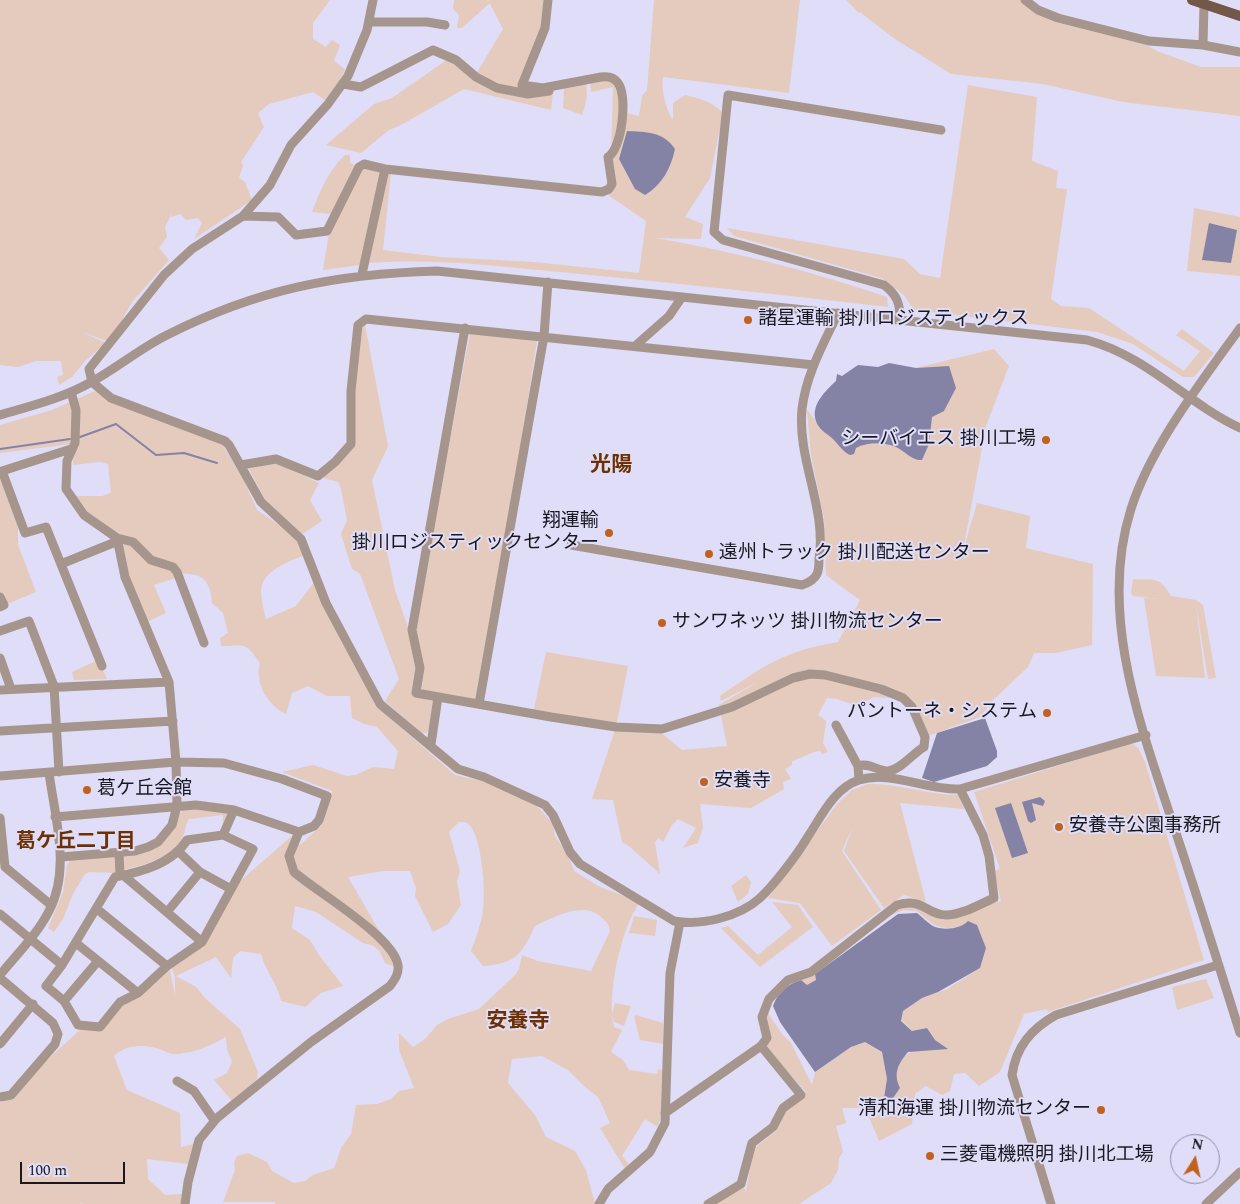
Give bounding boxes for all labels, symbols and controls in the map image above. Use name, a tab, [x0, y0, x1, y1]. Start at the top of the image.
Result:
place label: 諸星運輸 掛川ロジスティックス	[758, 309, 1029, 331]
marker: 諸星運輸 掛川ロジスティックス	[742, 314, 754, 326]
place label: シーバイエス 掛川工場	[841, 429, 1036, 451]
marker: シーバイエス 掛川工場	[1040, 434, 1052, 446]
district label: 光陽	[590, 454, 632, 480]
place label: 翔運輸 掛川ロジスティックセンター	[352, 511, 599, 555]
marker: 翔運輸 掛川ロジスティックセンター	[603, 527, 615, 539]
place label: 遠州トラック 掛川配送センター	[719, 543, 990, 565]
marker: 遠州トラック 掛川配送センター	[703, 548, 715, 560]
place label: サンワネッツ 掛川物流センター	[672, 612, 943, 634]
marker: サンワネッツ 掛川物流センター	[656, 617, 668, 629]
place label: パントーネ・システム	[847, 702, 1037, 724]
marker: パントーネ・システム	[1041, 707, 1053, 719]
place label: 安養寺	[714, 771, 771, 793]
marker: 安養寺	[698, 776, 710, 788]
place label: 葛ケ丘会館	[97, 779, 192, 801]
marker: 葛ケ丘会館	[81, 784, 93, 796]
place label: 安養寺公園事務所	[1069, 816, 1221, 838]
marker: 安養寺公園事務所	[1053, 821, 1065, 833]
district label: 葛ケ丘二丁目	[16, 831, 136, 855]
district label: 安養寺	[487, 1010, 549, 1036]
place label: 清和海運 掛川物流センター	[858, 1099, 1091, 1121]
marker: 清和海運 掛川物流センター	[1095, 1104, 1107, 1116]
text: N	[1190, 1133, 1205, 1156]
north arrow	[1170, 1134, 1220, 1184]
place label: 三菱電機照明 掛川北工場	[940, 1145, 1154, 1167]
marker: 三菱電機照明 掛川北工場	[924, 1150, 936, 1162]
scale bar	[22, 1152, 128, 1184]
text: 100 m	[28, 1159, 67, 1182]

